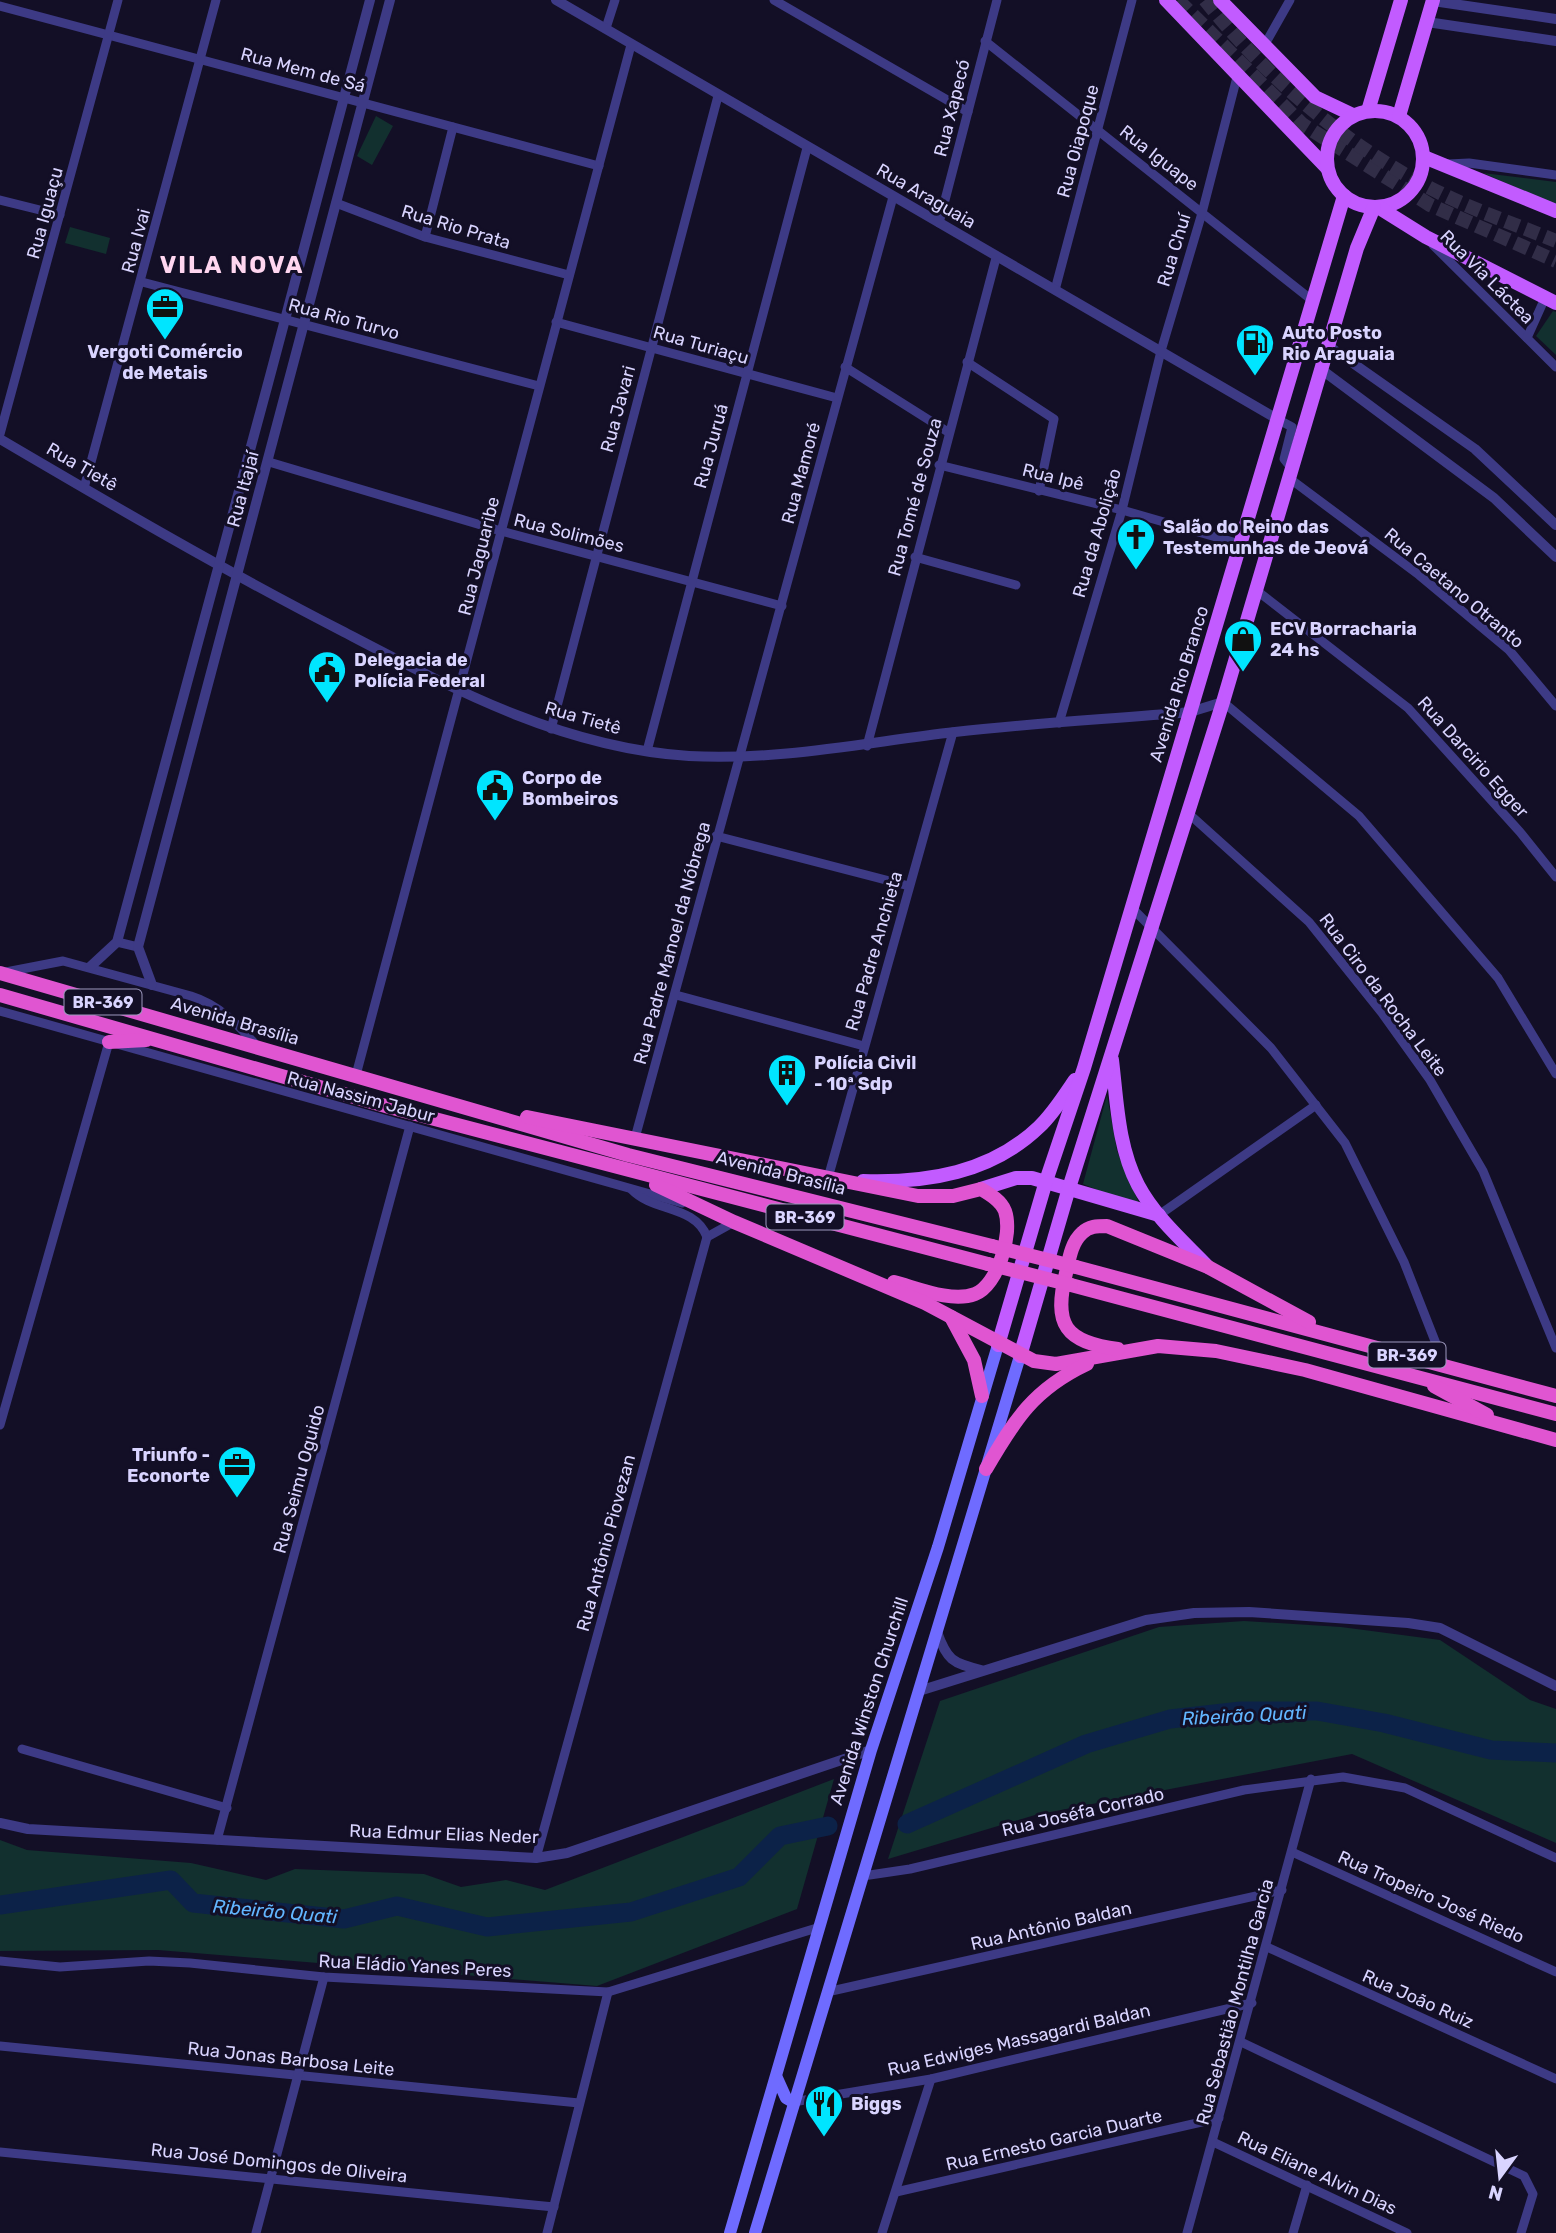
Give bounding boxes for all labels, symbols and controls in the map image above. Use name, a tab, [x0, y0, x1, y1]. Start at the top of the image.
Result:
street label: Rua Mem de Sá	[238, 43, 368, 97]
street label: Rua Xapecó	[929, 57, 975, 159]
street label: Rua Oiapoque	[1052, 82, 1104, 200]
street label: Rua Iguape	[1115, 120, 1203, 196]
street label: Rua Araguaia	[872, 159, 980, 233]
street label: Rua Iguaçu	[22, 165, 68, 261]
street label: Rua Rio Prata	[399, 200, 513, 254]
street label: Rua Ivai	[117, 206, 155, 276]
street label: Rua Chuí	[1152, 209, 1196, 289]
street label: Rua Via Láctea	[1435, 225, 1539, 329]
district label: VILA NOVA	[160, 251, 304, 279]
office icon: Vergoti Comércio de Metais	[144, 286, 186, 341]
street label: Rua Rio Turvo	[286, 294, 402, 344]
street label: Rua Turiaçu	[651, 321, 751, 369]
fuel station icon: Auto Posto Rio Araguaia	[1234, 322, 1276, 377]
place label: Auto Posto Rio Araguaia	[1282, 322, 1395, 365]
place label: Vergoti Comércio de Metais	[87, 341, 243, 384]
street label: Rua Javari	[596, 363, 640, 455]
street label: Rua Juruá	[689, 401, 733, 491]
street label: Rua Tomé de Souza	[883, 416, 947, 578]
street label: Rua Mamoré	[777, 420, 825, 526]
street label: Rua Tietê	[43, 438, 121, 496]
street label: Rua Itajaí	[222, 447, 264, 529]
street label: Rua Ipê	[1020, 459, 1086, 495]
street label: Rua da Abolição	[1068, 466, 1126, 600]
street label: Rua Jaguaribe	[454, 494, 504, 618]
street label: Rua Solimões	[512, 509, 626, 557]
church icon: Salão do Reino das Testemunhas de Jeová	[1115, 516, 1157, 571]
place label: Salão do Reino das Testemunhas de Jeová	[1163, 516, 1368, 559]
street label: Rua Caetano Otranto	[1380, 523, 1528, 653]
street label: Avenida Rio Branco	[1145, 603, 1213, 765]
shop icon: ECV Borracharia 24 hs	[1222, 618, 1264, 673]
place label: ECV Borracharia 24 hs	[1270, 618, 1417, 661]
public building icon: Delegacia de Polícia Federal	[306, 649, 348, 704]
place label: Delegacia de Polícia Federal	[354, 649, 485, 692]
street label: Rua Darcirio Egger	[1413, 692, 1533, 822]
street label: Rua Tietê	[542, 697, 624, 739]
public building icon: Corpo de Bombeiros	[474, 767, 516, 822]
place label: Corpo de Bombeiros	[522, 767, 618, 810]
street label: Rua Padre Manoel da Nóbrega	[629, 819, 715, 1067]
street label: Rua Padre Anchieta	[841, 869, 907, 1033]
street label: Rua Ciro da Rocha Leite	[1314, 909, 1452, 1081]
road number: BR-369	[64, 990, 142, 1014]
street label: Avenida Brasília	[168, 992, 302, 1050]
building icon: Polícia Civil - 10ª Sdp	[766, 1052, 808, 1107]
place label: Polícia Civil - 10ª Sdp	[814, 1052, 916, 1095]
street label: Rua Nassim Jabur	[285, 1067, 438, 1127]
street label: Avenida Brasília	[714, 1146, 848, 1200]
road number: BR-369	[766, 1204, 844, 1230]
road number: BR-369	[1368, 1343, 1446, 1368]
street label: Rua Seimu Oguido	[269, 1402, 329, 1556]
place label: Triunfo - Econorte	[127, 1444, 210, 1487]
office icon: Triunfo - Econorte	[216, 1444, 258, 1499]
street label: Rua Antônio Piovezan	[572, 1452, 640, 1634]
street label: Avenida Winston Churchill	[825, 1594, 913, 1808]
water label: Ribeirão Quati	[1181, 1701, 1307, 1730]
street label: Rua Joséfa Corrado	[1000, 1783, 1166, 1841]
street label: Rua Edmur Elias Neder	[349, 1820, 539, 1848]
street label: Rua Tropeiro José Riedo	[1334, 1846, 1528, 1948]
street label: Rua Sebastião Montilha Garcia	[1192, 1877, 1278, 2127]
water label: Ribeirão Quati	[212, 1895, 339, 1928]
street label: Rua Antônio Baldan	[968, 1897, 1134, 1955]
street label: Rua Eládio Yanes Peres	[318, 1950, 512, 1982]
street label: Rua João Ruiz	[1359, 1965, 1477, 2033]
street label: Rua Edwiges Massagardi Baldan	[886, 1999, 1152, 2081]
street label: Rua Jonas Barbosa Leite	[186, 2037, 396, 2081]
restaurant icon: Biggs	[803, 2083, 845, 2138]
place label: Biggs	[851, 2093, 902, 2115]
street label: Rua Ernesto Garcia Duarte	[944, 2104, 1164, 2176]
street label: Rua Eliane Alvin Dias	[1234, 2126, 1400, 2220]
street label: Rua José Domingos de Oliveira	[150, 2139, 408, 2187]
north arrow	[1465, 2142, 1535, 2212]
text: N	[1486, 2180, 1505, 2206]

